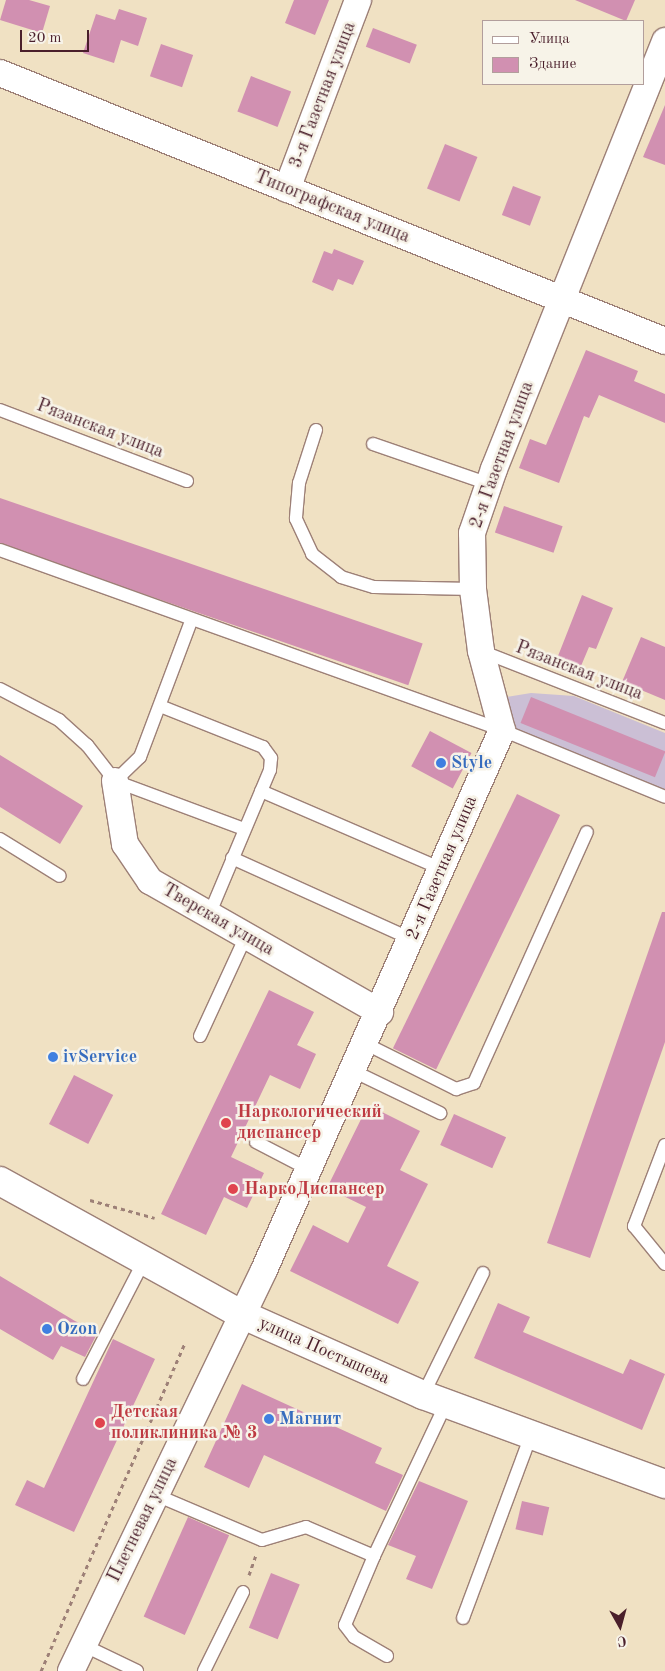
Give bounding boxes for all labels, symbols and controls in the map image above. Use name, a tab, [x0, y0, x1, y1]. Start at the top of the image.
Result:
street label: 3-я Газетная улица	[285, 19, 361, 171]
scale bar	[22, 20, 91, 52]
legend	[482, 20, 645, 85]
text: 20 m	[28, 31, 62, 46]
text: Улица	[529, 32, 570, 47]
text: Здание	[529, 57, 576, 72]
street label: Типографская улица	[251, 166, 413, 248]
street label: 2-я Газетная улица	[465, 379, 539, 531]
street label: Рязанская улица	[33, 395, 167, 463]
street label: Рязанская улица	[512, 637, 646, 705]
place label: Style	[451, 752, 492, 774]
marker: Style	[435, 757, 447, 769]
street label: 2-я Газетная улица	[402, 792, 482, 944]
street label: Тверская улица	[158, 879, 278, 961]
place label: ivService	[63, 1046, 137, 1068]
marker: ivService	[47, 1051, 59, 1063]
place label: Наркологический диспансер	[237, 1102, 382, 1144]
marker: Наркологический диспансер	[219, 1116, 233, 1130]
place label: НаркоДиспансер	[244, 1178, 385, 1200]
marker: НаркоДиспансер	[226, 1182, 240, 1196]
street label: улица Постышева	[255, 1312, 393, 1390]
place label: Ozon	[57, 1318, 97, 1340]
marker: Ozon	[41, 1323, 53, 1335]
place label: Детская поликлиника № 3	[111, 1402, 257, 1445]
place label: Магнит	[279, 1408, 341, 1430]
marker: Магнит	[263, 1413, 275, 1425]
marker: Детская поликлиника № 3	[93, 1416, 107, 1430]
street label: Плетневая улица	[103, 1454, 183, 1586]
north arrow	[595, 1601, 645, 1651]
text: С	[616, 1633, 627, 1648]

